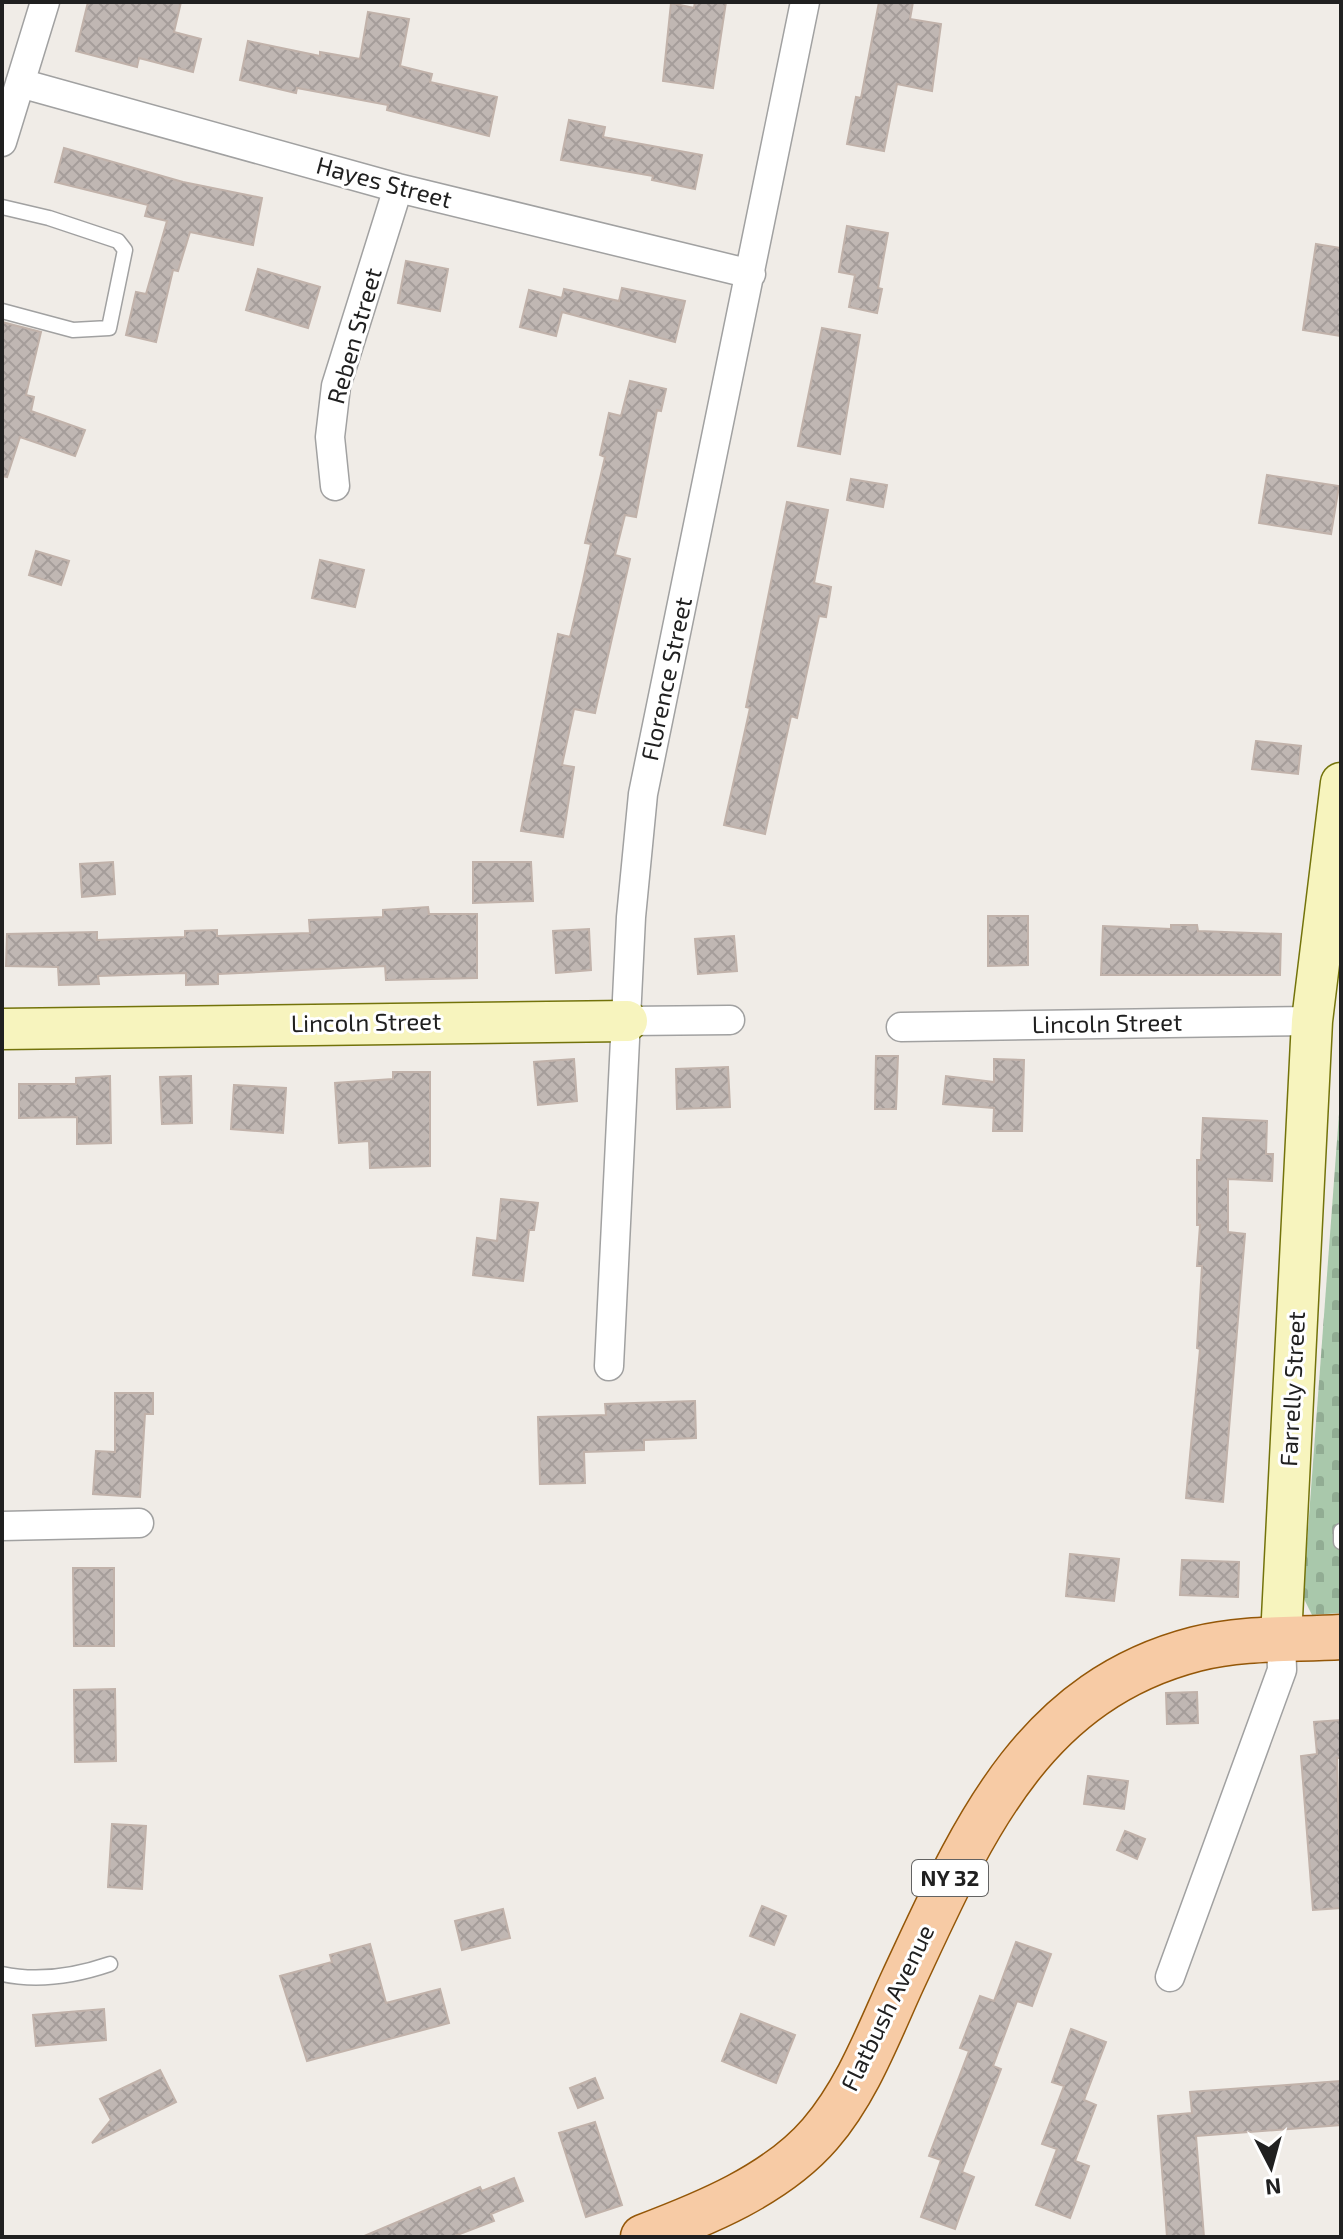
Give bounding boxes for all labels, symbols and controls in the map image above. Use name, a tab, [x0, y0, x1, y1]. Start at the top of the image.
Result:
street label: Hayes Street	[314, 150, 455, 214]
street label: Reben Street	[320, 264, 387, 407]
street label: Florence Street	[634, 594, 697, 763]
street label: Lincoln Street	[290, 1006, 441, 1037]
street label: Lincoln Street	[1031, 1007, 1182, 1038]
street label: Farrelly Street	[1273, 1311, 1310, 1467]
road number: NY 32	[912, 1860, 988, 1896]
street label: Flatbush Avenue	[834, 1920, 939, 2095]
north arrow	[1231, 2127, 1311, 2207]
text: N	[1264, 2174, 1282, 2202]

